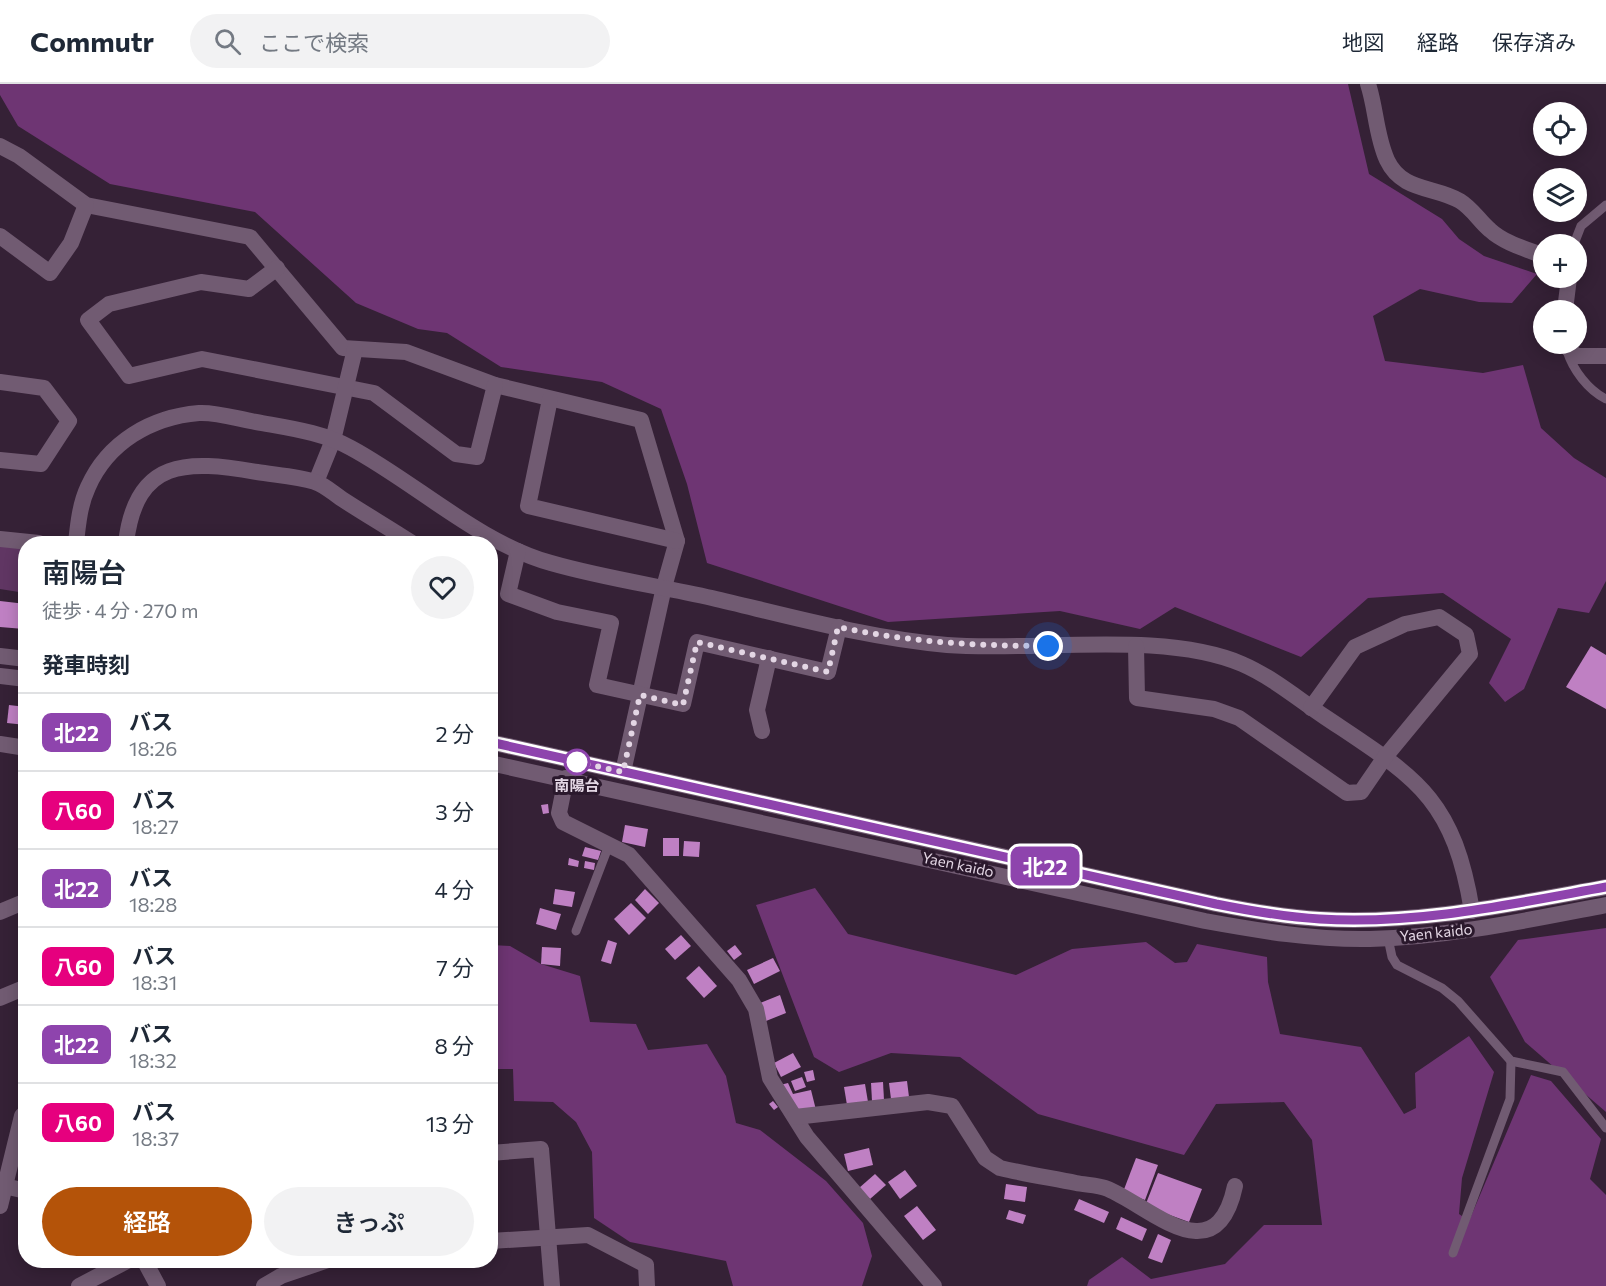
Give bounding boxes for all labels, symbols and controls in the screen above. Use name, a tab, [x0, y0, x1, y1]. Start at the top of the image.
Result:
search box	[190, 14, 610, 68]
text: Commutr	[30, 24, 154, 58]
icon: search	[211, 25, 244, 58]
text: ここで検索	[259, 29, 369, 56]
text: 地図	[1342, 29, 1384, 54]
text: 経路	[1417, 29, 1459, 54]
text: 保存済み	[1492, 29, 1576, 54]
map controls	[1533, 102, 1587, 354]
button: locate	[1533, 102, 1587, 156]
button: layers	[1533, 168, 1587, 222]
button: +	[1533, 234, 1587, 288]
button: −	[1533, 300, 1587, 354]
text: 南陽台	[42, 555, 126, 589]
button: heart	[411, 556, 474, 619]
text: 徒歩 · 4 分 · 270 m	[42, 598, 198, 622]
your location	[1033, 631, 1063, 661]
text: 発車時刻	[42, 651, 130, 678]
text: バス	[129, 708, 173, 735]
text: 北22	[54, 720, 99, 745]
text: 2 分	[436, 720, 474, 747]
text: 18:26	[129, 736, 178, 760]
marker: 南陽台	[564, 749, 590, 775]
place label: 南陽台	[554, 776, 600, 794]
text: バス	[132, 786, 176, 813]
text: 八60	[54, 798, 102, 823]
text: 3 分	[435, 798, 474, 825]
text: 18:27	[132, 814, 179, 838]
line badge: 北22	[1010, 846, 1080, 886]
street label: Yaen kaido	[921, 848, 996, 880]
text: 北22	[1023, 854, 1067, 879]
text: バス	[129, 864, 173, 891]
text: 北22	[54, 876, 99, 901]
text: 4 分	[435, 876, 474, 903]
text: 18:28	[129, 892, 178, 916]
street label: Yaen kaido	[1399, 919, 1473, 945]
text: バス	[132, 942, 176, 969]
text: 八60	[54, 954, 102, 979]
text: 7 分	[436, 954, 474, 981]
text: 18:31	[132, 970, 177, 994]
text: バス	[129, 1020, 173, 1047]
text: 北22	[54, 1032, 99, 1057]
text: 8 分	[434, 1032, 474, 1059]
text: 18:32	[129, 1048, 177, 1072]
text: バス	[132, 1098, 176, 1125]
text: 八60	[54, 1110, 102, 1135]
text: 13 分	[426, 1110, 474, 1137]
text: 18:37	[132, 1126, 179, 1150]
button: 経路	[42, 1187, 252, 1256]
button: きっぷ	[264, 1187, 474, 1256]

